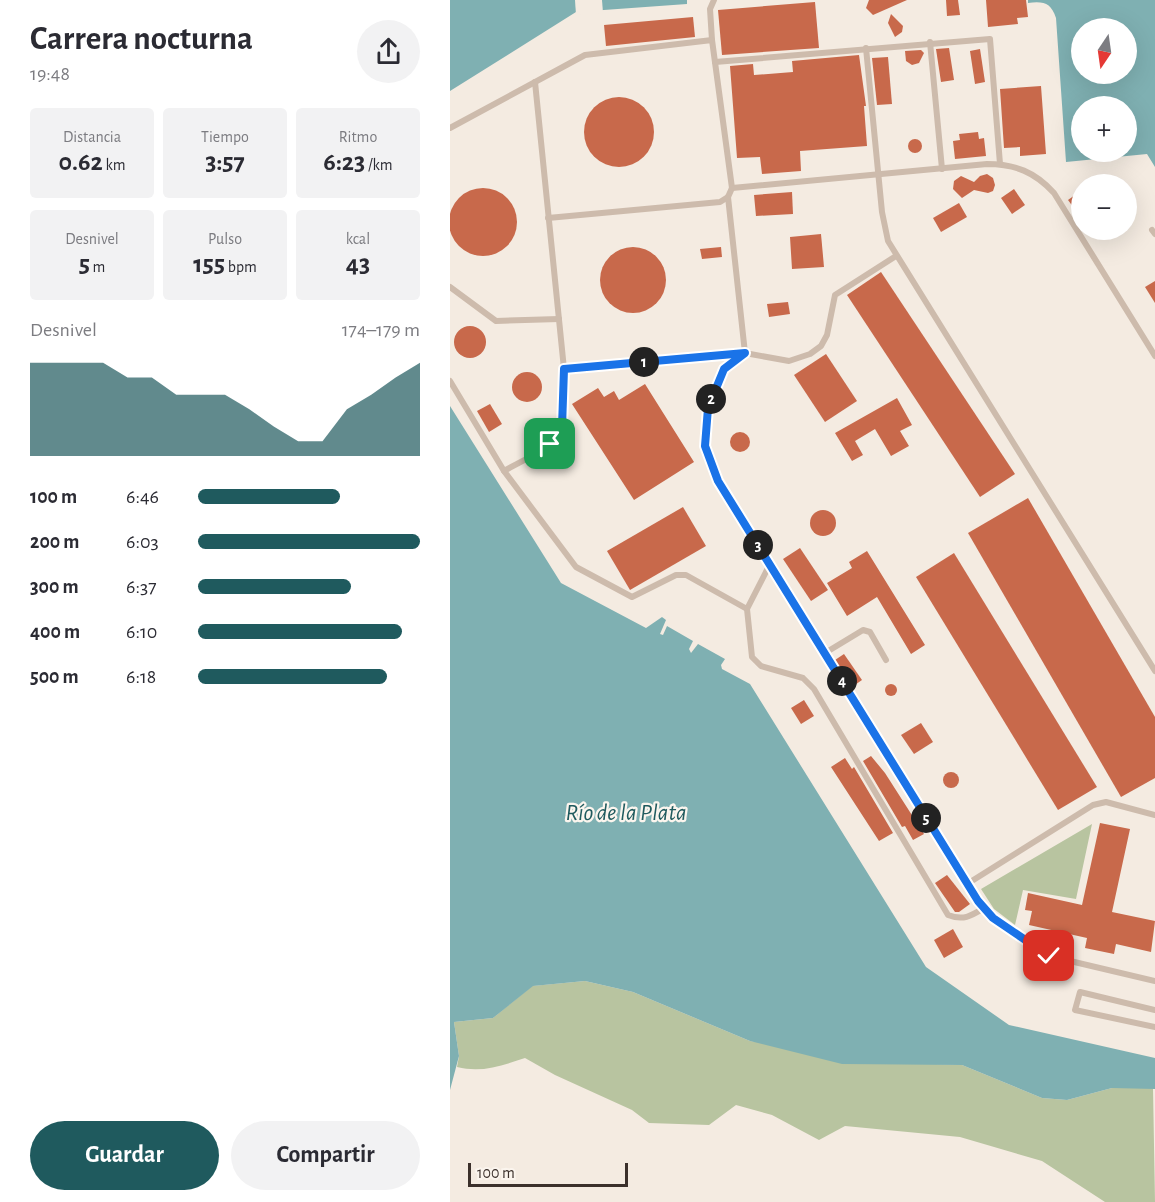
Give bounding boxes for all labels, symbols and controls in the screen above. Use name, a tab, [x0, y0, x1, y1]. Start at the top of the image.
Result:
north arrow	[1071, 18, 1137, 84]
map controls	[1071, 18, 1137, 240]
button: share	[357, 20, 420, 83]
text: Carrera nocturna	[30, 23, 253, 56]
text: 19:48	[30, 64, 70, 84]
button: +	[1071, 96, 1137, 162]
text: Distancia	[63, 129, 121, 145]
text: Tiempo	[201, 129, 249, 145]
text: Ritmo	[339, 129, 377, 145]
text: 0.62	[58, 149, 103, 175]
text: 3:57	[205, 149, 245, 175]
text: 6:23	[323, 149, 365, 175]
text: km	[103, 157, 126, 173]
text: /km	[365, 157, 393, 173]
button: −	[1071, 174, 1137, 240]
text: Desnivel	[65, 231, 119, 247]
text: Pulso	[208, 231, 242, 247]
text: kcal	[346, 231, 370, 247]
text: 5	[79, 251, 90, 277]
text: 155	[193, 251, 225, 277]
text: 43	[346, 251, 370, 277]
text: m	[90, 259, 105, 275]
text: bpm	[225, 259, 257, 275]
text: Desnivel	[30, 320, 97, 340]
text: 174–179 m	[342, 320, 420, 340]
pin: 1	[629, 347, 659, 377]
text: 1	[641, 354, 647, 370]
pin: 2	[696, 384, 726, 414]
text: 2	[707, 391, 715, 407]
pin	[524, 418, 575, 469]
icon: arrive	[533, 427, 566, 460]
text: 100 m	[30, 487, 77, 507]
text: 6:46	[126, 487, 159, 507]
pin: 3	[743, 530, 773, 560]
text: 200 m	[30, 532, 79, 552]
text: 6:03	[126, 532, 159, 552]
text: 3	[755, 537, 761, 553]
text: 300 m	[30, 577, 79, 597]
text: 6:37	[126, 577, 157, 597]
text: 400 m	[30, 622, 80, 642]
text: 6:10	[126, 622, 157, 642]
pin: 4	[827, 666, 857, 696]
text: 500 m	[30, 667, 79, 687]
text: 6:18	[126, 667, 156, 687]
text: 4	[838, 673, 846, 689]
water label: Río de la Plata	[565, 801, 687, 825]
pin: 5	[911, 803, 941, 833]
text: 5	[923, 810, 929, 826]
pin	[1023, 930, 1074, 981]
icon: check	[1032, 939, 1065, 972]
button: Guardar	[30, 1121, 219, 1190]
button: Compartir	[231, 1121, 420, 1190]
scale bar	[468, 1160, 628, 1188]
text: 100 m	[477, 1165, 515, 1181]

